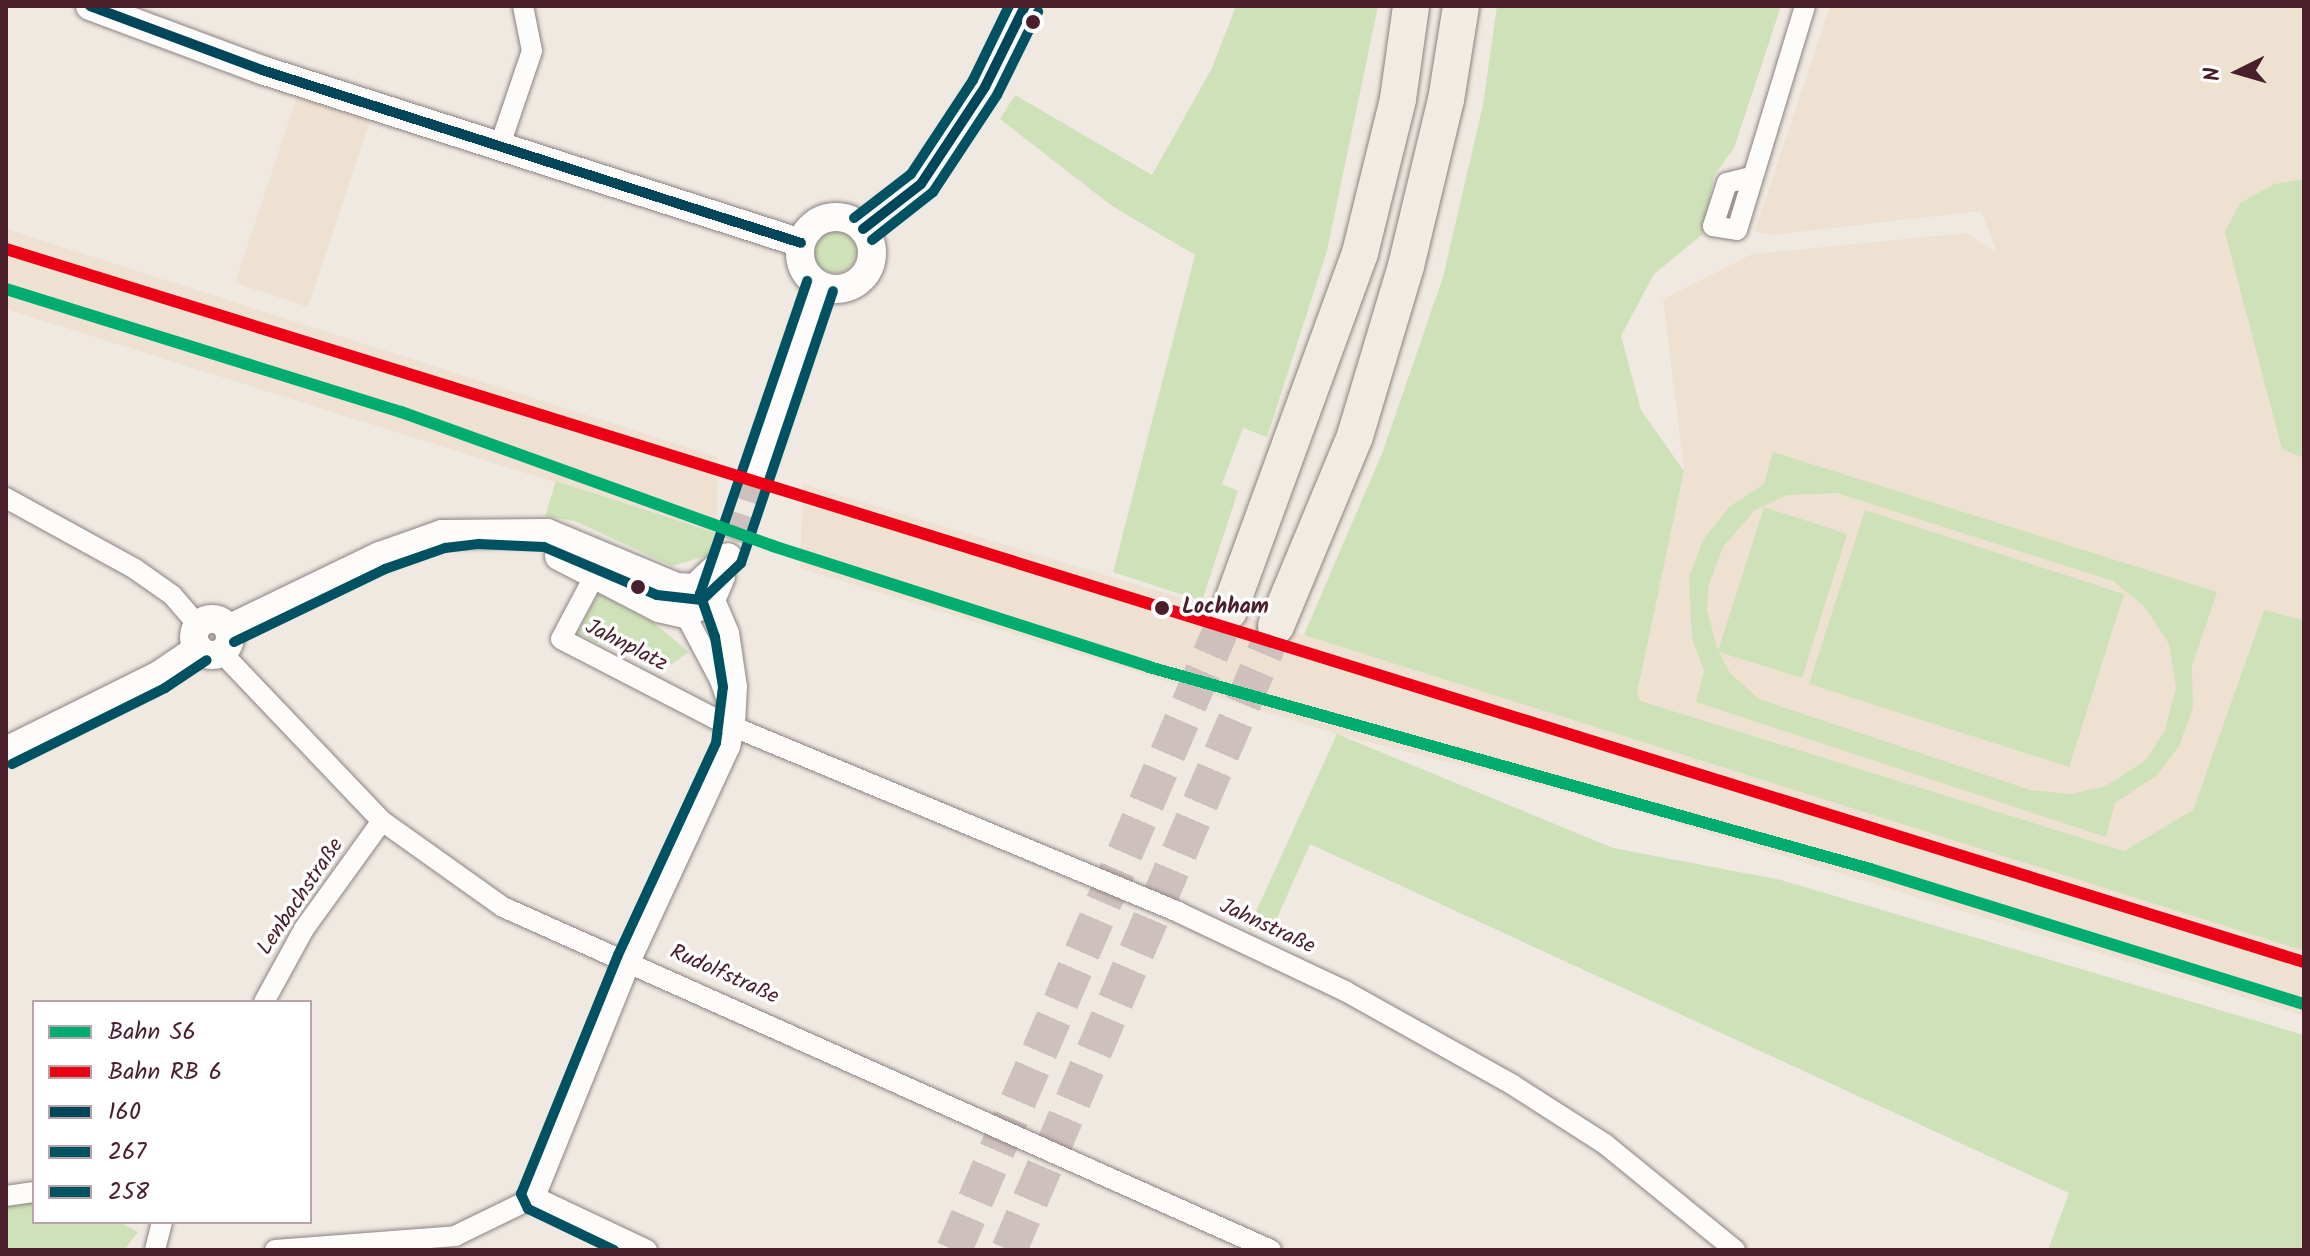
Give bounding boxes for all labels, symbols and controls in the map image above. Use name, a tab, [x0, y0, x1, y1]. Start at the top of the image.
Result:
unlabelled marker	[1025, 14, 1041, 30]
north arrow	[2198, 32, 2278, 112]
text: N	[2196, 66, 2232, 83]
unlabelled marker	[630, 579, 646, 595]
marker: Lochham	[1149, 595, 1175, 621]
place label: Lochham	[1182, 595, 1269, 621]
street label: Jahnplatz	[581, 614, 671, 678]
street label: Lenbachstraße	[252, 834, 350, 960]
street label: Jahnstraße	[1215, 893, 1319, 961]
street label: Rudolfstraße	[666, 939, 782, 1011]
legend	[32, 1000, 312, 1224]
text: Bahn S6	[108, 1013, 196, 1052]
text: Bahn RB 6	[108, 1053, 222, 1092]
text: 160	[108, 1093, 141, 1132]
text: 267	[108, 1133, 146, 1172]
text: 258	[108, 1173, 149, 1212]

